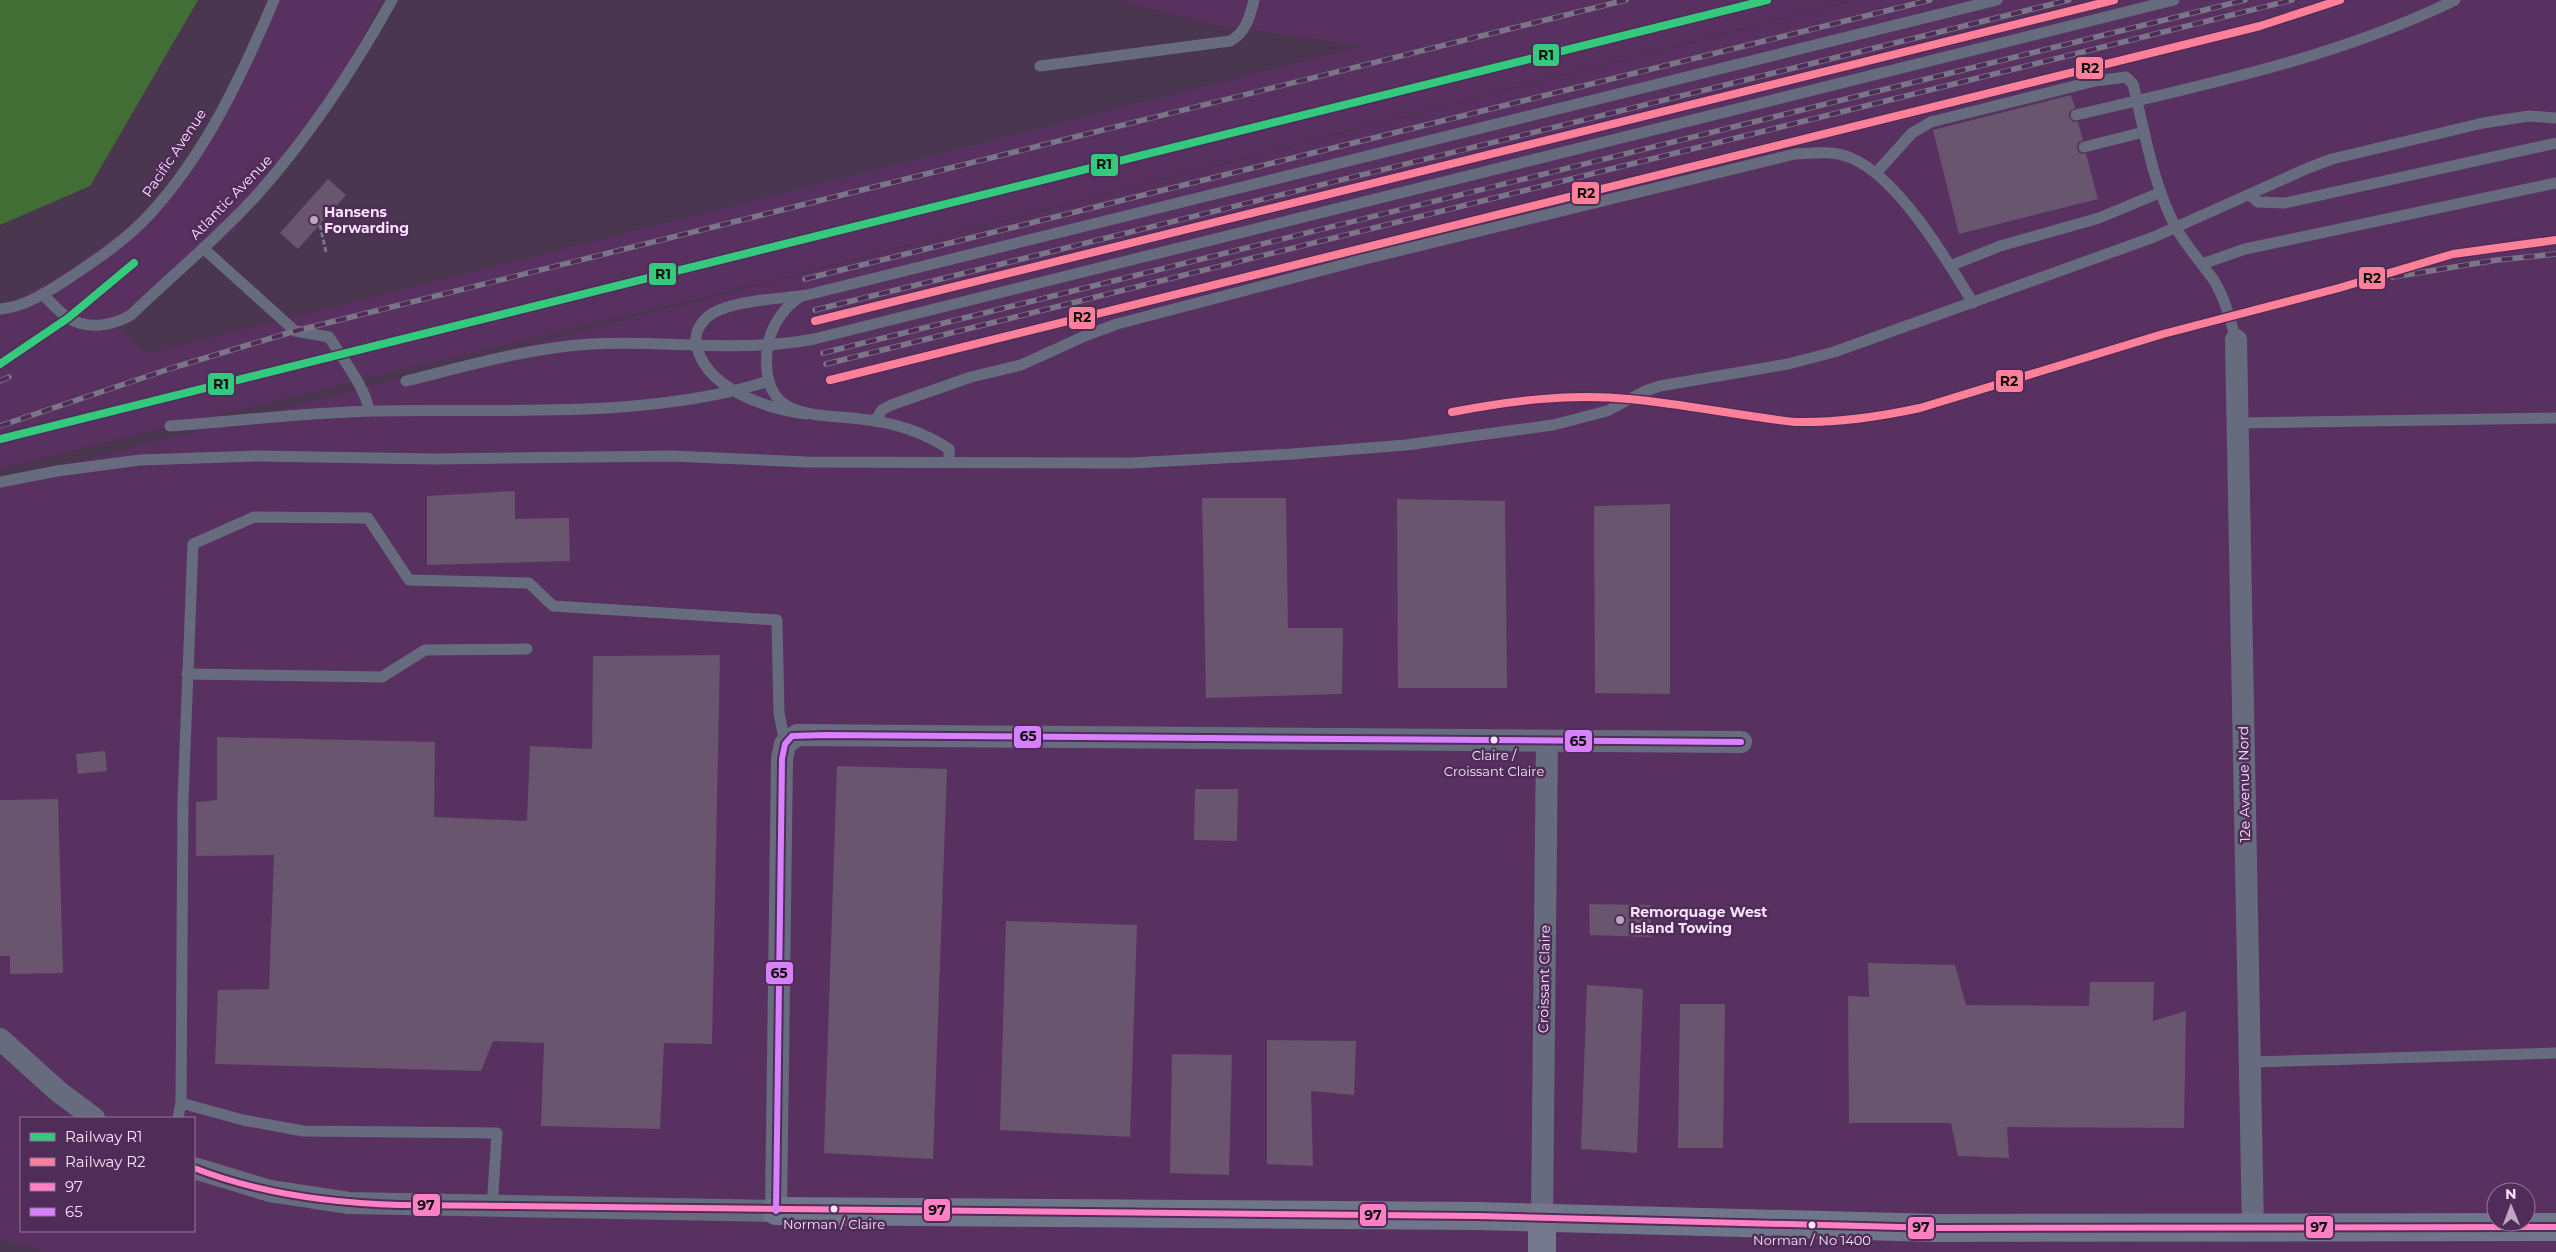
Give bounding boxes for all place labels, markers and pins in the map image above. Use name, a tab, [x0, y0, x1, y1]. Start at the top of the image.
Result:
place label: Hansens Forwarding	[324, 203, 409, 237]
marker: Hansens Forwarding	[308, 214, 320, 226]
marker: Claire / Croissant Claire	[1489, 735, 1499, 745]
place label: Claire / Croissant Claire	[1444, 747, 1544, 779]
place label: Remorquage West Island Towing	[1630, 903, 1767, 937]
marker: Remorquage West Island Towing	[1614, 914, 1626, 926]
marker: Norman / Claire	[829, 1204, 839, 1214]
place label: Norman / Claire	[783, 1216, 885, 1232]
marker: Norman / No 1400	[1807, 1220, 1817, 1230]
place label: Norman / No 1400	[1753, 1232, 1871, 1248]

